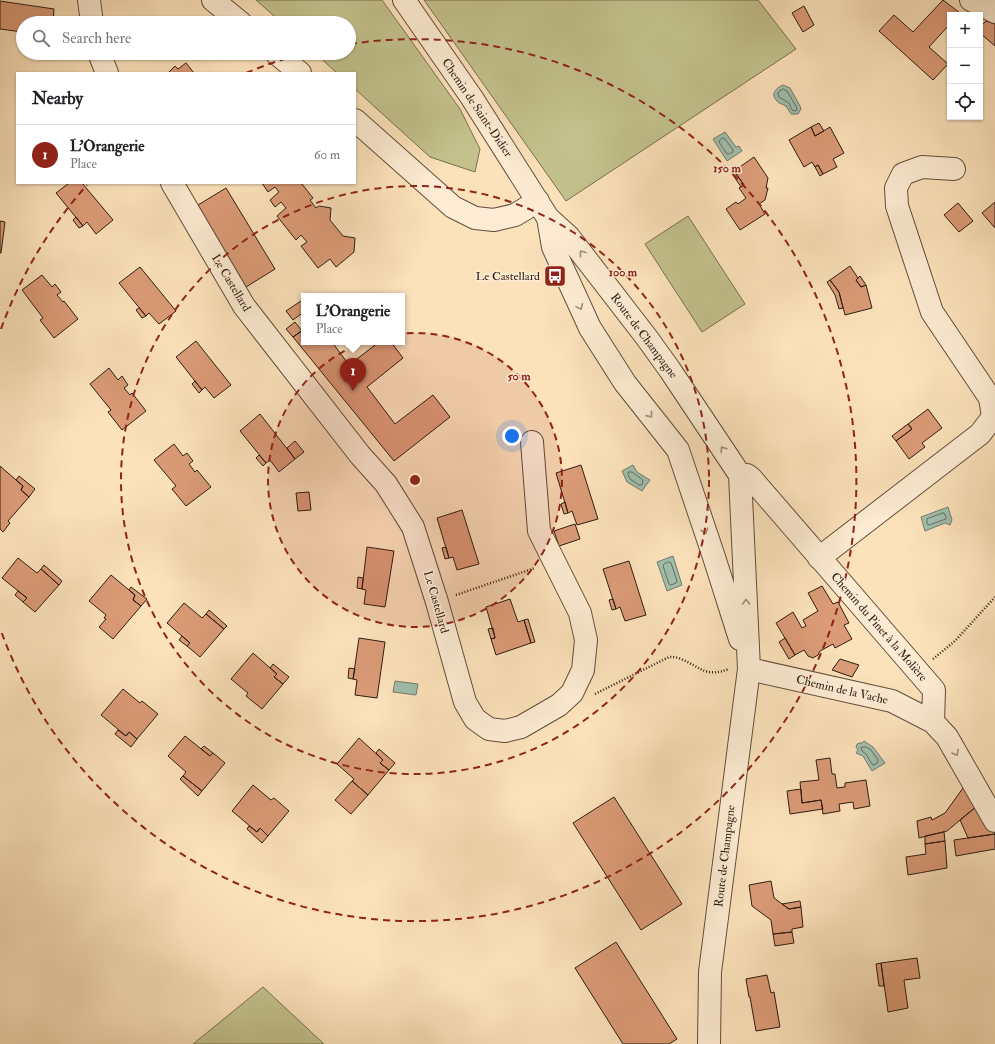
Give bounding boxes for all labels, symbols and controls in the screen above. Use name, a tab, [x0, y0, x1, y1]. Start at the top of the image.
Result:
map controls	[947, 12, 983, 120]
button: +	[947, 12, 983, 48]
search box	[16, 16, 356, 60]
icon: search	[30, 27, 52, 49]
text: Search here	[62, 29, 131, 48]
button: −	[947, 48, 983, 84]
street label: Chemin de Saint-Didier	[438, 56, 516, 161]
button: locate	[947, 84, 983, 120]
text: Nearby	[32, 88, 83, 109]
text: L'Orangerie	[70, 137, 145, 156]
text: 1	[43, 147, 47, 163]
text: 60 m	[314, 147, 340, 163]
text: Place	[70, 156, 97, 172]
text: 150 m	[713, 161, 741, 176]
one-way arrow	[579, 251, 586, 258]
street label: Le Castellard	[208, 252, 254, 315]
bus stop icon: Le Castellard	[542, 263, 568, 289]
text: 100 m	[609, 265, 638, 280]
place label: Le Castellard	[476, 269, 540, 284]
street label: Route de Champagne	[607, 290, 681, 382]
popup	[301, 293, 405, 345]
text: L'Orangerie	[316, 302, 390, 321]
one-way arrow	[575, 302, 583, 310]
text: Place	[316, 321, 343, 337]
pin: 1	[340, 358, 366, 391]
text: 50 m	[507, 369, 531, 384]
one-way arrow	[646, 411, 653, 418]
your location	[502, 426, 522, 446]
one-way arrow	[721, 447, 728, 454]
centre of rings	[408, 473, 422, 487]
one-way arrow	[701, 528, 709, 535]
street label: Le Castellard	[420, 569, 452, 635]
street label: Chemin du Pinet à la Molière	[828, 569, 930, 685]
one-way arrow	[742, 599, 750, 605]
street label: Chemin de la Vache	[795, 672, 889, 708]
one-way arrow	[951, 749, 958, 756]
street label: Route de Champagne	[711, 804, 739, 908]

